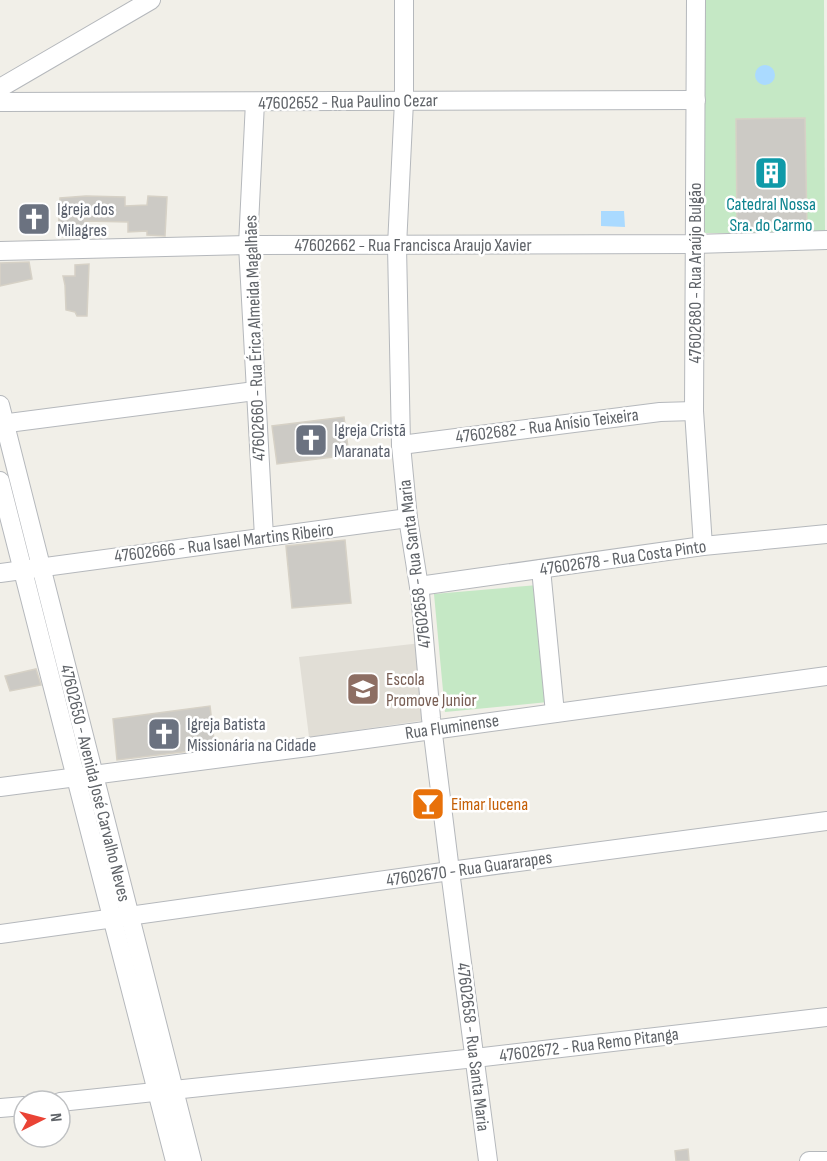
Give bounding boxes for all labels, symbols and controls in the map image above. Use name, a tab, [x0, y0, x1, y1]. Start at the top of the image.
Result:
street label: 47602652 - Rua Paulino Cezar	[258, 90, 438, 114]
building icon: Catedral Nossa Sra. do Carmo	[753, 155, 789, 191]
street label: 47602680 - Rua Araújo Bulgão	[685, 183, 706, 363]
place label: Catedral Nossa Sra. do Carmo	[726, 194, 816, 236]
place label: Igreja dos Milagres	[57, 199, 114, 241]
church icon: Igreja dos Milagres	[16, 201, 52, 237]
street label: 47602660 - Rua Érica Almeida Magalhães	[240, 215, 270, 461]
street label: 47602662 - Rua Francisca Araujo Xavier	[294, 235, 532, 256]
street label: 47602682 - Rua Anísio Teixeira	[454, 404, 640, 448]
place label: Igreja Cristã Maranata	[334, 420, 406, 462]
church icon: Igreja Cristã Maranata	[293, 422, 329, 458]
street label: 47602658 - Rua Santa Maria	[394, 478, 436, 649]
street label: 47602666 - Rua Isael Martins Ribeiro	[113, 519, 335, 567]
street label: 47602678 - Rua Costa Pinto	[538, 536, 708, 580]
street label: 47602650 - Avenida José Carvalho Neves	[55, 662, 135, 904]
place label: Escola Promove Junior	[386, 669, 477, 711]
school or university icon: Escola Promove Junior	[345, 671, 381, 707]
street label: Rua Fluminense	[404, 710, 500, 744]
place label: Igreja Batista Missionária na Cidade	[187, 714, 316, 756]
church icon: Igreja Batista Missionária na Cidade	[146, 716, 182, 752]
bar icon: Eimar lucena	[410, 786, 446, 822]
place label: Eimar lucena	[451, 794, 528, 815]
street label: 47602670 - Rua Guararapes	[385, 847, 553, 891]
street label: 47602658 - Rua Santa Maria	[452, 962, 494, 1133]
street label: 47602672 - Rua Remo Pitanga	[498, 1024, 680, 1066]
north arrow	[12, 1089, 72, 1149]
text: N	[46, 1112, 65, 1123]

